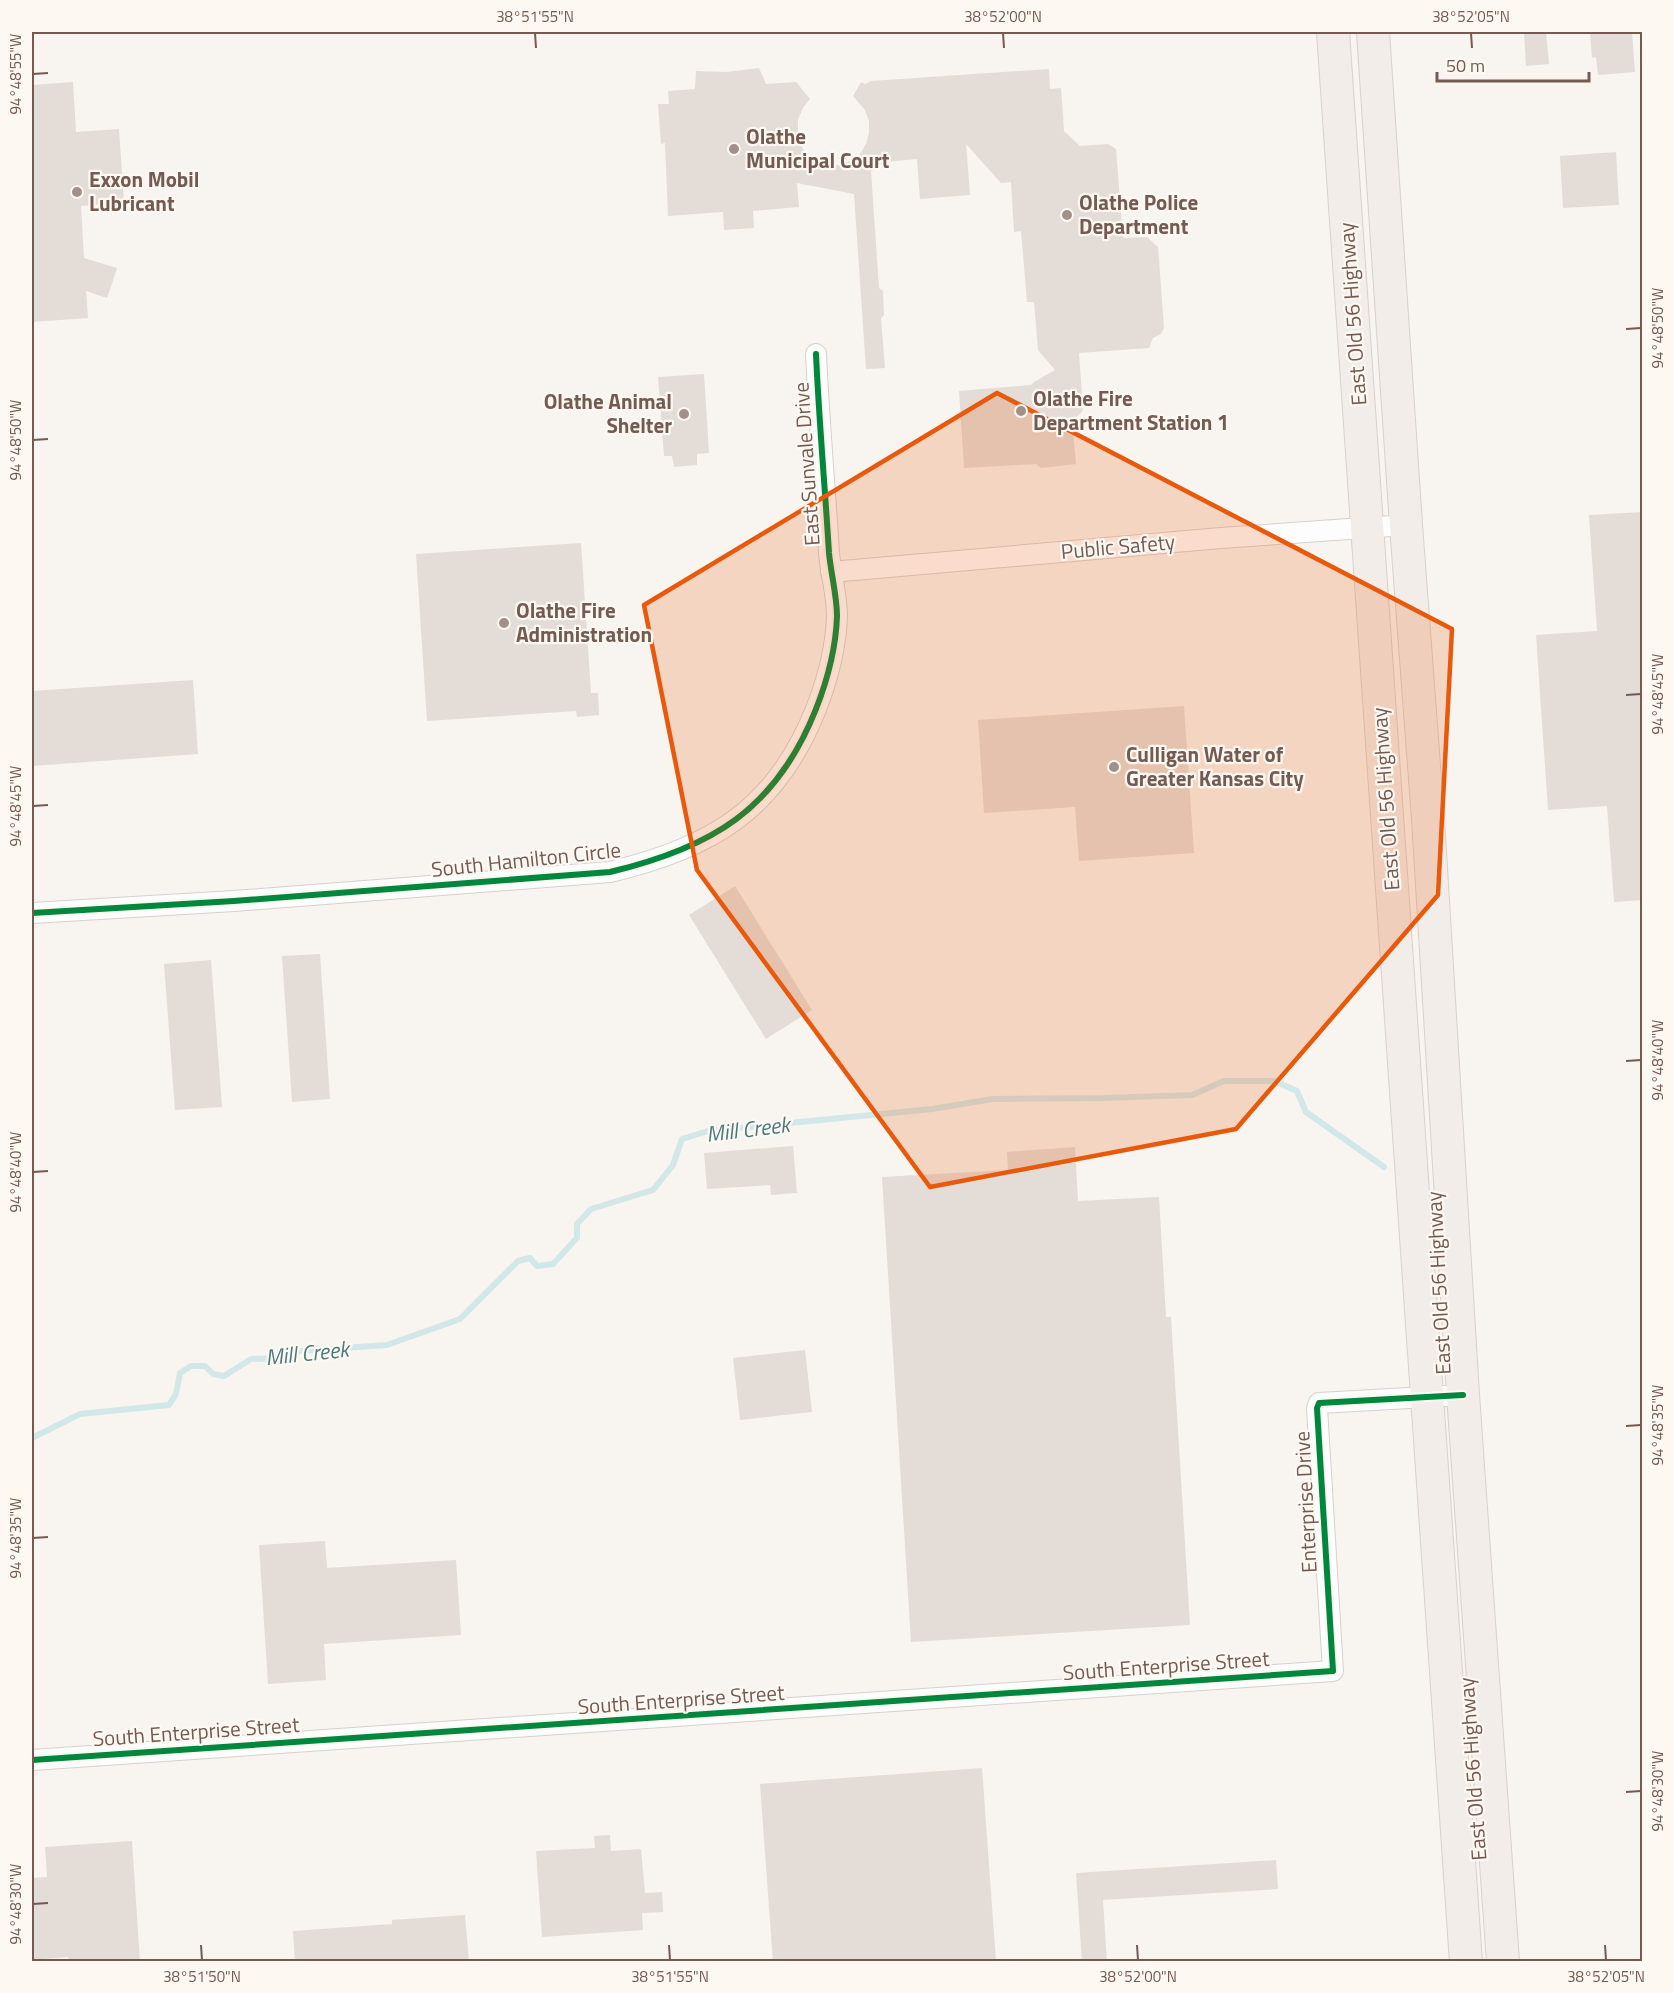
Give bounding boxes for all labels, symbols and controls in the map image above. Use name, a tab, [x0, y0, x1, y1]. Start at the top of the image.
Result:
text: 38°51'55"N	[496, 5, 574, 28]
text: 38°52'00"N	[964, 5, 1042, 28]
text: 38°52'05"N	[1432, 5, 1510, 28]
text: 94°48'55"W	[4, 34, 27, 114]
scale bar	[1437, 45, 1588, 83]
text: 50 m	[1446, 52, 1485, 79]
place label: Olathe Municipal Court	[746, 120, 890, 176]
marker: Olathe Municipal Court	[727, 142, 741, 156]
place label: Exxon Mobil Lubricant	[89, 163, 199, 219]
marker: Exxon Mobil Lubricant	[70, 185, 84, 199]
place label: Olathe Police Department	[1079, 186, 1198, 242]
marker: Olathe Police Department	[1060, 208, 1074, 222]
street label: East Old 56 Highway	[1330, 221, 1374, 407]
text: 94°48'50"W	[1646, 288, 1669, 368]
street label: East Sunvale Drive	[784, 381, 828, 547]
place label: Olathe Fire Department Station 1	[1033, 382, 1229, 438]
place label: Olathe Animal Shelter	[544, 385, 672, 441]
text: 94°48'50"W	[4, 400, 27, 480]
marker: Olathe Fire Department Station 1	[1014, 404, 1028, 418]
marker: Olathe Animal Shelter	[677, 407, 691, 421]
street label: Public Safety	[1059, 525, 1176, 567]
place label: Olathe Fire Administration	[516, 594, 652, 650]
marker: Olathe Fire Administration	[497, 616, 511, 630]
text: 94°48'45"W	[1646, 654, 1669, 734]
street label: East Old 56 Highway	[1363, 706, 1407, 892]
place label: Culligan Water of Greater Kansas City	[1126, 738, 1304, 794]
marker: Culligan Water of Greater Kansas City	[1107, 760, 1121, 774]
text: 94°48'45"W	[4, 766, 27, 846]
street label: South Hamilton Circle	[429, 833, 622, 885]
text: 94°48'40"W	[1646, 1020, 1669, 1100]
water label: Mill Creek	[704, 1107, 794, 1151]
text: 94°48'40"W	[4, 1132, 27, 1212]
street label: East Old 56 Highway	[1417, 1191, 1459, 1376]
water label: Mill Creek	[264, 1331, 353, 1374]
text: 94°48'35"W	[1646, 1385, 1669, 1465]
street label: Enterprise Drive	[1285, 1430, 1325, 1574]
text: 94°48'35"W	[4, 1498, 27, 1578]
street label: South Enterprise Street	[1062, 1642, 1271, 1688]
street label: South Enterprise Street	[577, 1676, 786, 1722]
street label: East Old 56 Highway	[1450, 1676, 1494, 1862]
street label: South Enterprise Street	[92, 1708, 301, 1754]
text: 94°48'30"W	[1646, 1751, 1669, 1831]
text: 94°48'30"W	[4, 1864, 27, 1944]
text: 38°51'50"N	[163, 1965, 241, 1988]
text: 38°51'55"N	[631, 1965, 709, 1988]
text: 38°52'00"N	[1099, 1965, 1177, 1988]
text: 38°52'05"N	[1567, 1965, 1645, 1988]

